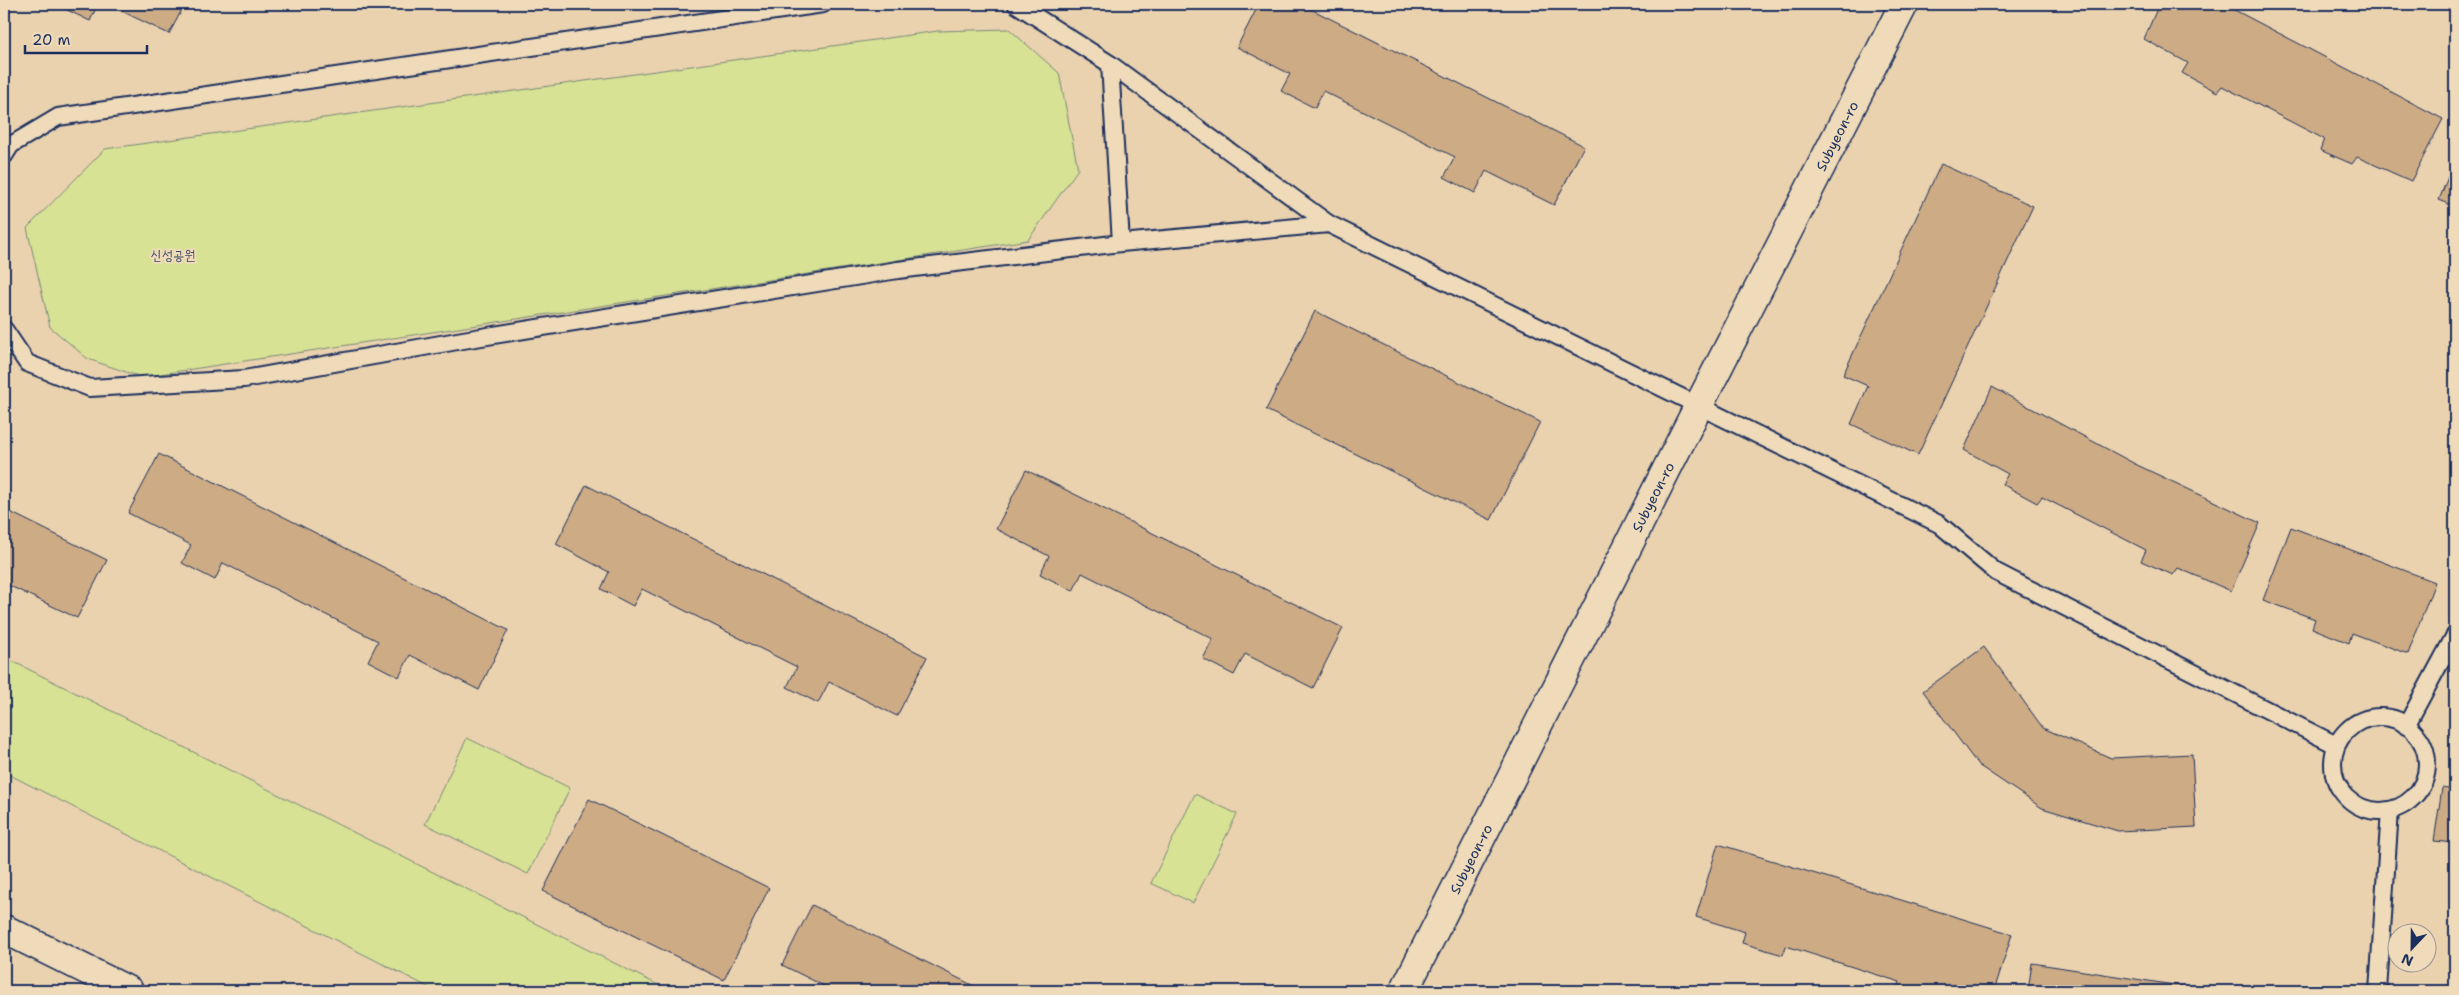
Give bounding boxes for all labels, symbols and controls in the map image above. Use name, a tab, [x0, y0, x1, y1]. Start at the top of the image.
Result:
scale bar	[25, 22, 148, 54]
text: 20 m	[32, 30, 71, 50]
street label: Subyeon-ro	[1812, 98, 1862, 174]
park label: 신성공원	[150, 246, 196, 264]
street label: Subyeon-ro	[1628, 459, 1678, 535]
street label: Subyeon-ro	[1446, 821, 1496, 897]
north arrow	[2386, 922, 2436, 972]
text: N	[2399, 950, 2416, 970]

